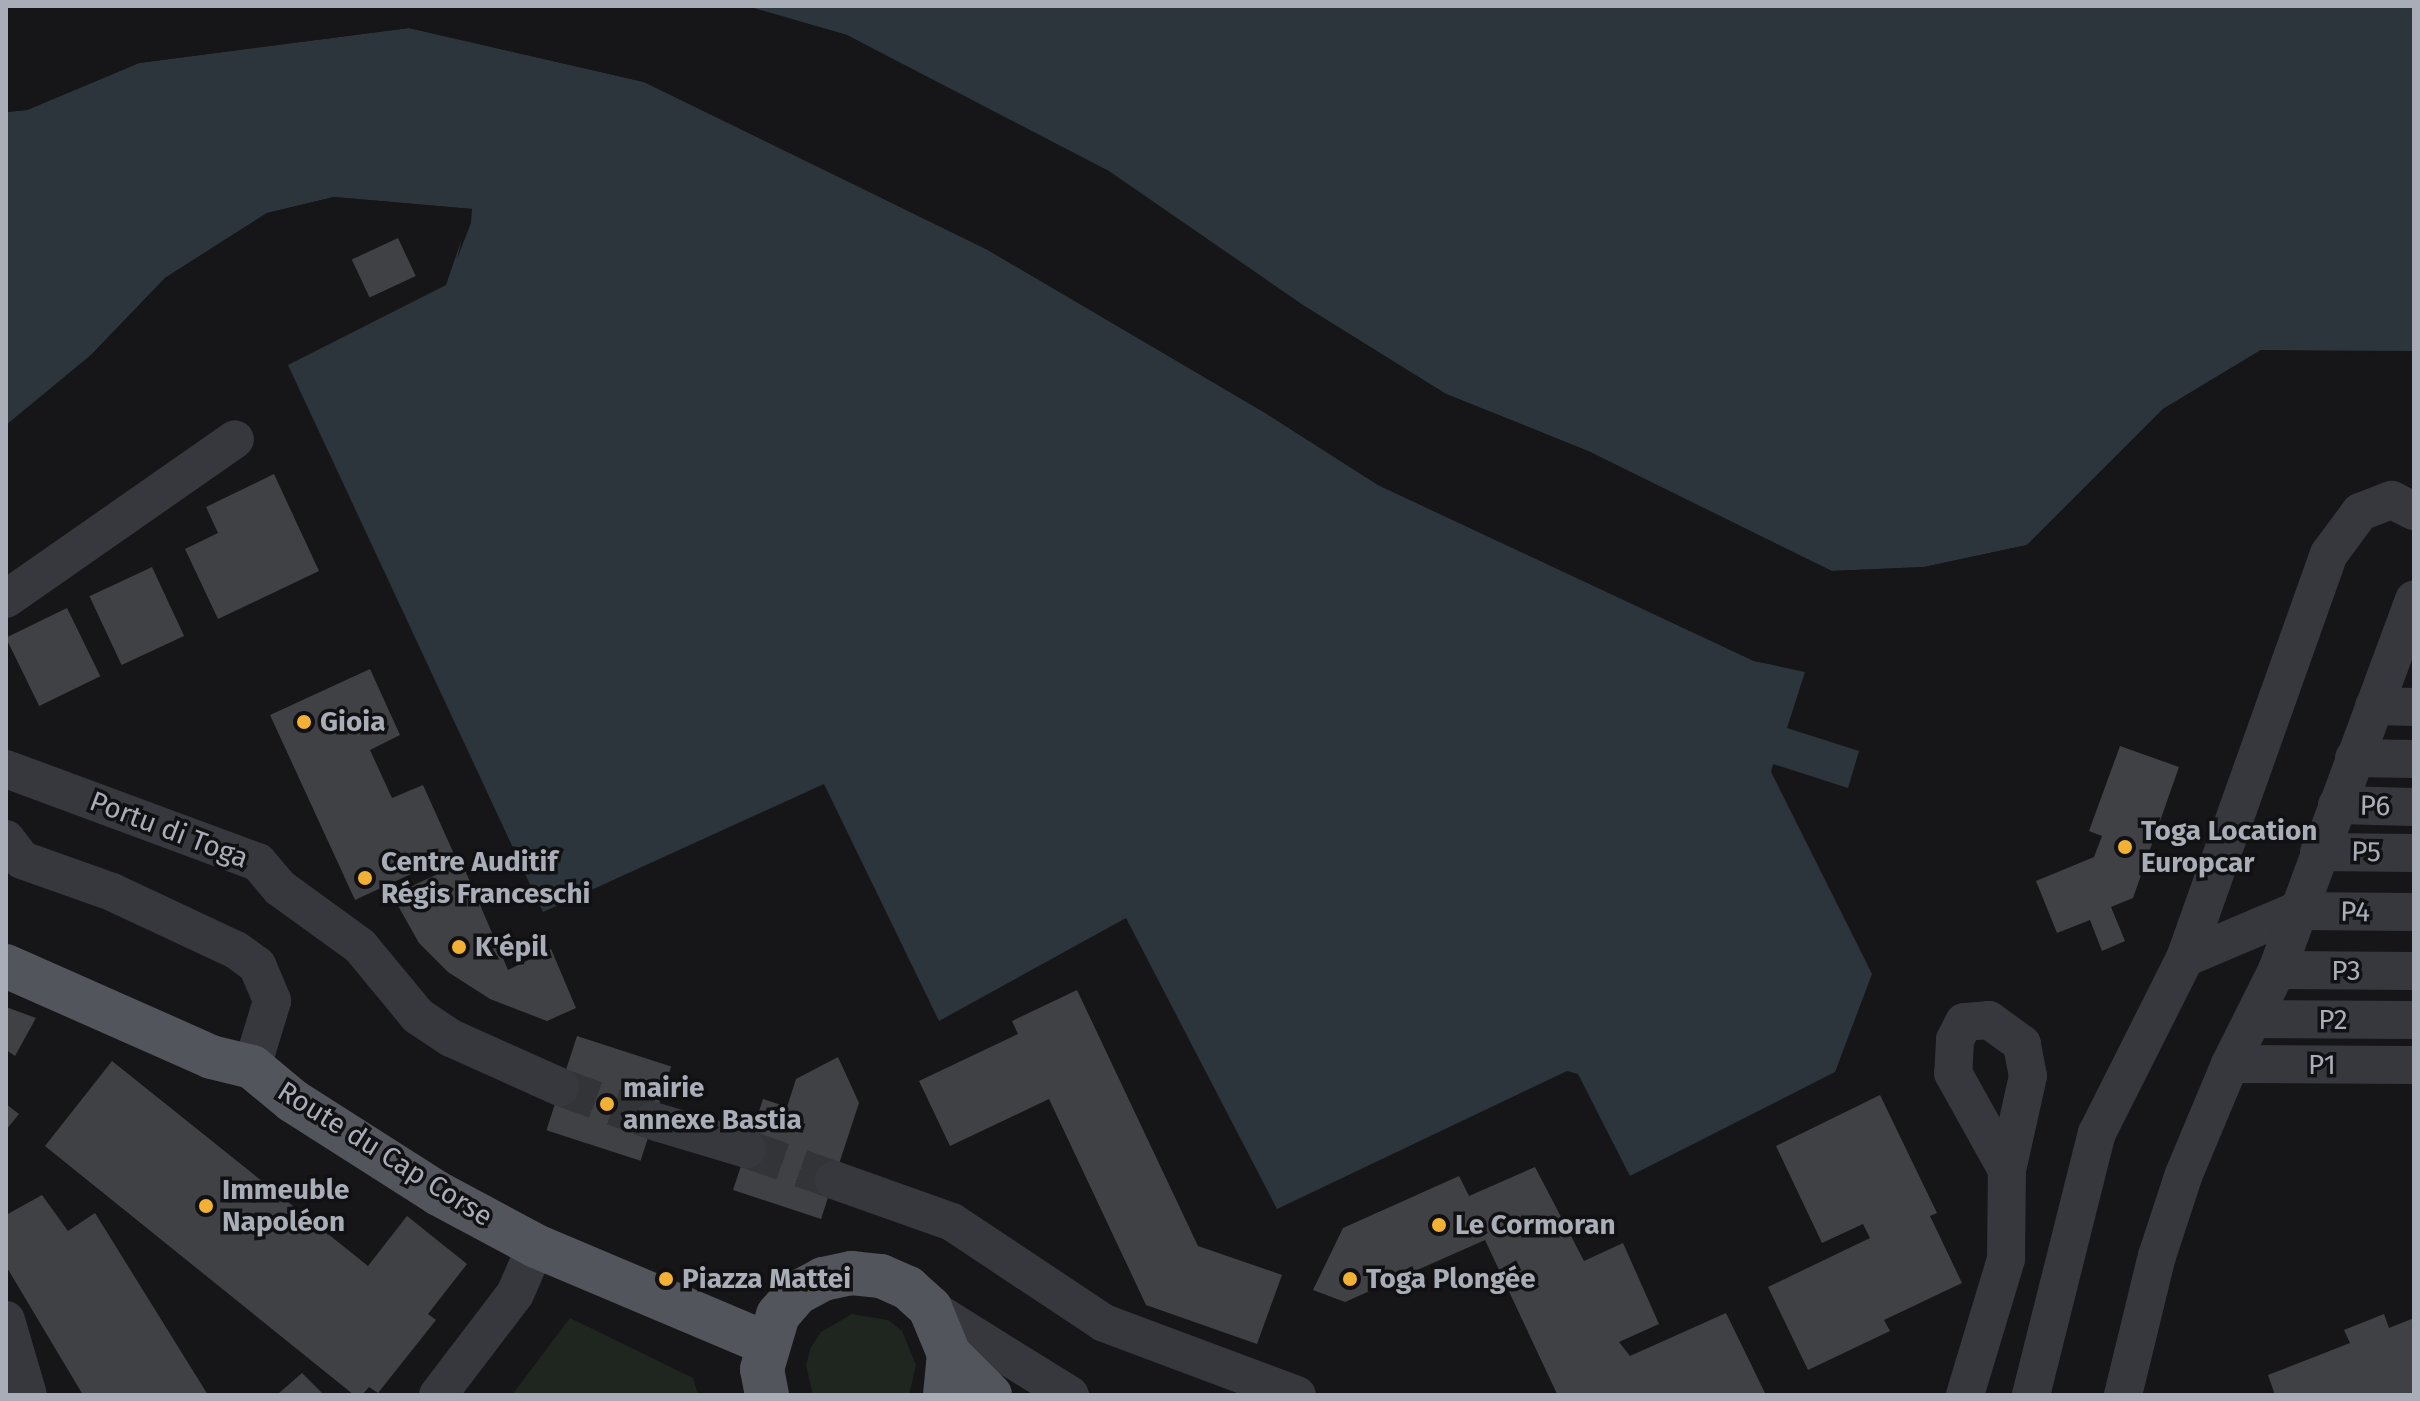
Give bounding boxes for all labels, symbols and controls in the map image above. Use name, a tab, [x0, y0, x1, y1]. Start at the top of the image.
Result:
place label: Gioia	[320, 705, 386, 739]
marker: Gioia	[295, 713, 313, 731]
street label: Portu di Toga	[85, 784, 253, 876]
street label: P6	[2359, 789, 2391, 823]
place label: Toga Location Europcar	[2141, 814, 2317, 880]
street label: P5	[2351, 835, 2381, 869]
marker: Toga Location Europcar	[2116, 838, 2134, 856]
place label: Centre Auditif Régis Franceschi	[381, 845, 590, 911]
marker: Centre Auditif Régis Franceschi	[356, 869, 374, 887]
street label: P4	[2340, 895, 2370, 929]
place label: K'épil	[475, 930, 547, 964]
marker: K'épil	[450, 938, 468, 956]
street label: P3	[2331, 954, 2361, 988]
street label: P2	[2318, 1003, 2348, 1037]
street label: P1	[2308, 1048, 2336, 1082]
place label: mairie annexe Bastia	[623, 1071, 802, 1137]
street label: Route du Cap Corse	[271, 1074, 499, 1234]
marker: mairie annexe Bastia	[598, 1095, 616, 1113]
place label: Immeuble Napoléon	[222, 1173, 349, 1239]
marker: Immeuble Napoléon	[197, 1197, 215, 1215]
place label: Le Cormoran	[1455, 1208, 1616, 1242]
marker: Le Cormoran	[1430, 1216, 1448, 1234]
place label: Piazza Mattei	[682, 1262, 851, 1296]
place label: Toga Plongée	[1366, 1262, 1536, 1296]
marker: Piazza Mattei	[657, 1270, 675, 1288]
marker: Toga Plongée	[1341, 1270, 1359, 1288]

